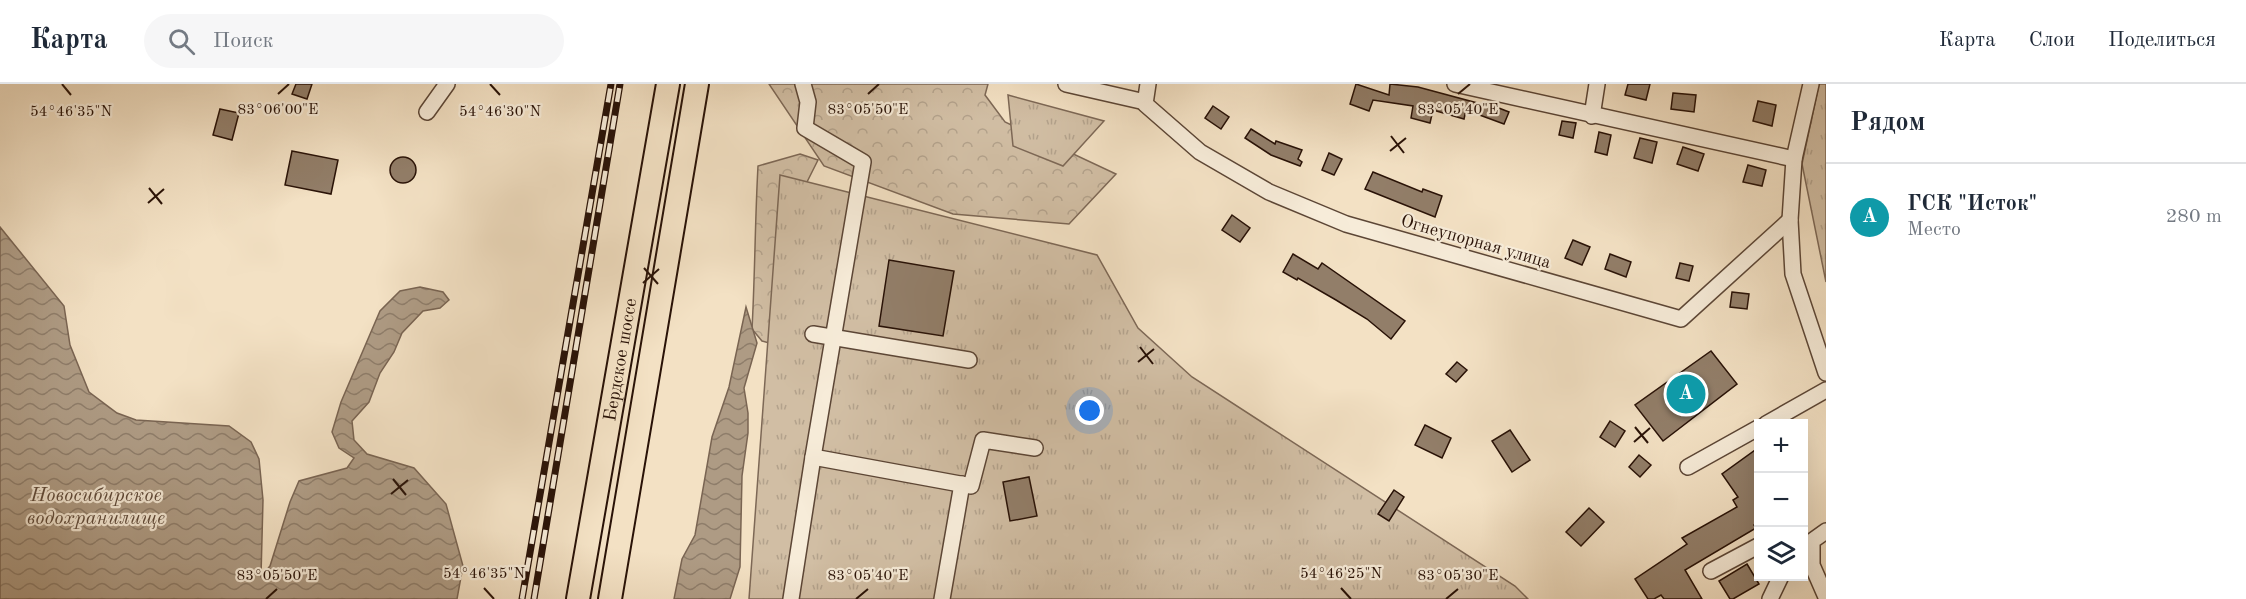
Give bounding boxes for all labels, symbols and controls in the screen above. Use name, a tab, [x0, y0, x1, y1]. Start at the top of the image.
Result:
search box	[144, 14, 564, 68]
icon: search	[165, 25, 198, 58]
text: Карта	[30, 27, 108, 55]
text: Поиск	[213, 30, 274, 52]
text: Карта	[1939, 30, 1996, 51]
text: Слои	[2029, 30, 2075, 51]
text: Поделиться	[2108, 30, 2216, 51]
text: 83°06'00"E	[238, 103, 318, 118]
text: 83°05'50"E	[828, 103, 908, 118]
text: 83°05'40"E	[1418, 103, 1498, 118]
text: 54°46'35"N	[30, 105, 112, 120]
text: 54°46'30"N	[459, 105, 541, 120]
text: Рядом	[1850, 110, 1925, 136]
text: ГСК "Исток"	[1907, 193, 2037, 215]
text: A	[1862, 207, 1877, 227]
text: 280 m	[2166, 207, 2222, 227]
street label: Огнеупорная улица	[1399, 212, 1553, 272]
text: Место	[1907, 220, 1961, 240]
street label: Бердское шоссе	[601, 297, 640, 423]
pin: A	[1666, 372, 1706, 416]
your location	[1075, 396, 1104, 425]
map controls	[1754, 419, 1808, 581]
button: +	[1754, 419, 1808, 473]
button: −	[1754, 473, 1808, 527]
water label: Новосибирское водохранилище	[27, 486, 165, 529]
button: layers	[1754, 527, 1808, 581]
text: 54°46'35"N	[443, 567, 525, 582]
text: 54°46'25"N	[1300, 567, 1382, 582]
text: 83°05'50"E	[237, 569, 317, 584]
text: 83°05'40"E	[828, 569, 908, 584]
text: 83°05'30"E	[1418, 569, 1498, 584]

